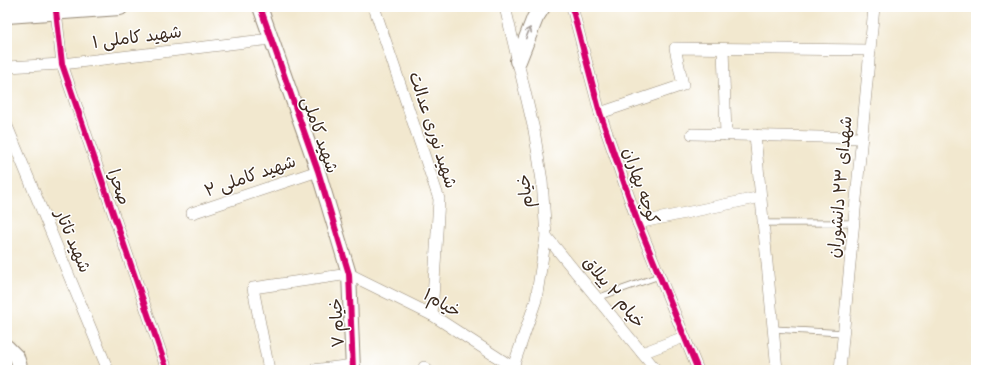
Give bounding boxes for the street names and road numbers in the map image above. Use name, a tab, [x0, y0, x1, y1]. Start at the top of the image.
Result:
street label: شهید کاملی ۱	[91, 21, 183, 53]
street label: شهید نوری عدالت	[404, 69, 462, 191]
street label: شهید کاملی	[297, 94, 343, 176]
street label: شهدای ۲۳ دانشوران	[823, 115, 858, 259]
street label: کوچه بهاران	[618, 145, 664, 227]
street label: شهید کاملی ۲	[201, 151, 299, 201]
street label: صحرا	[103, 166, 135, 208]
street label: خیام	[513, 173, 539, 209]
street label: شهید تاتار	[50, 204, 96, 276]
street label: خیام ۲ ییلاق	[577, 252, 649, 333]
street label: خیام۱	[418, 284, 465, 324]
street label: خیام ۷	[325, 297, 351, 348]

